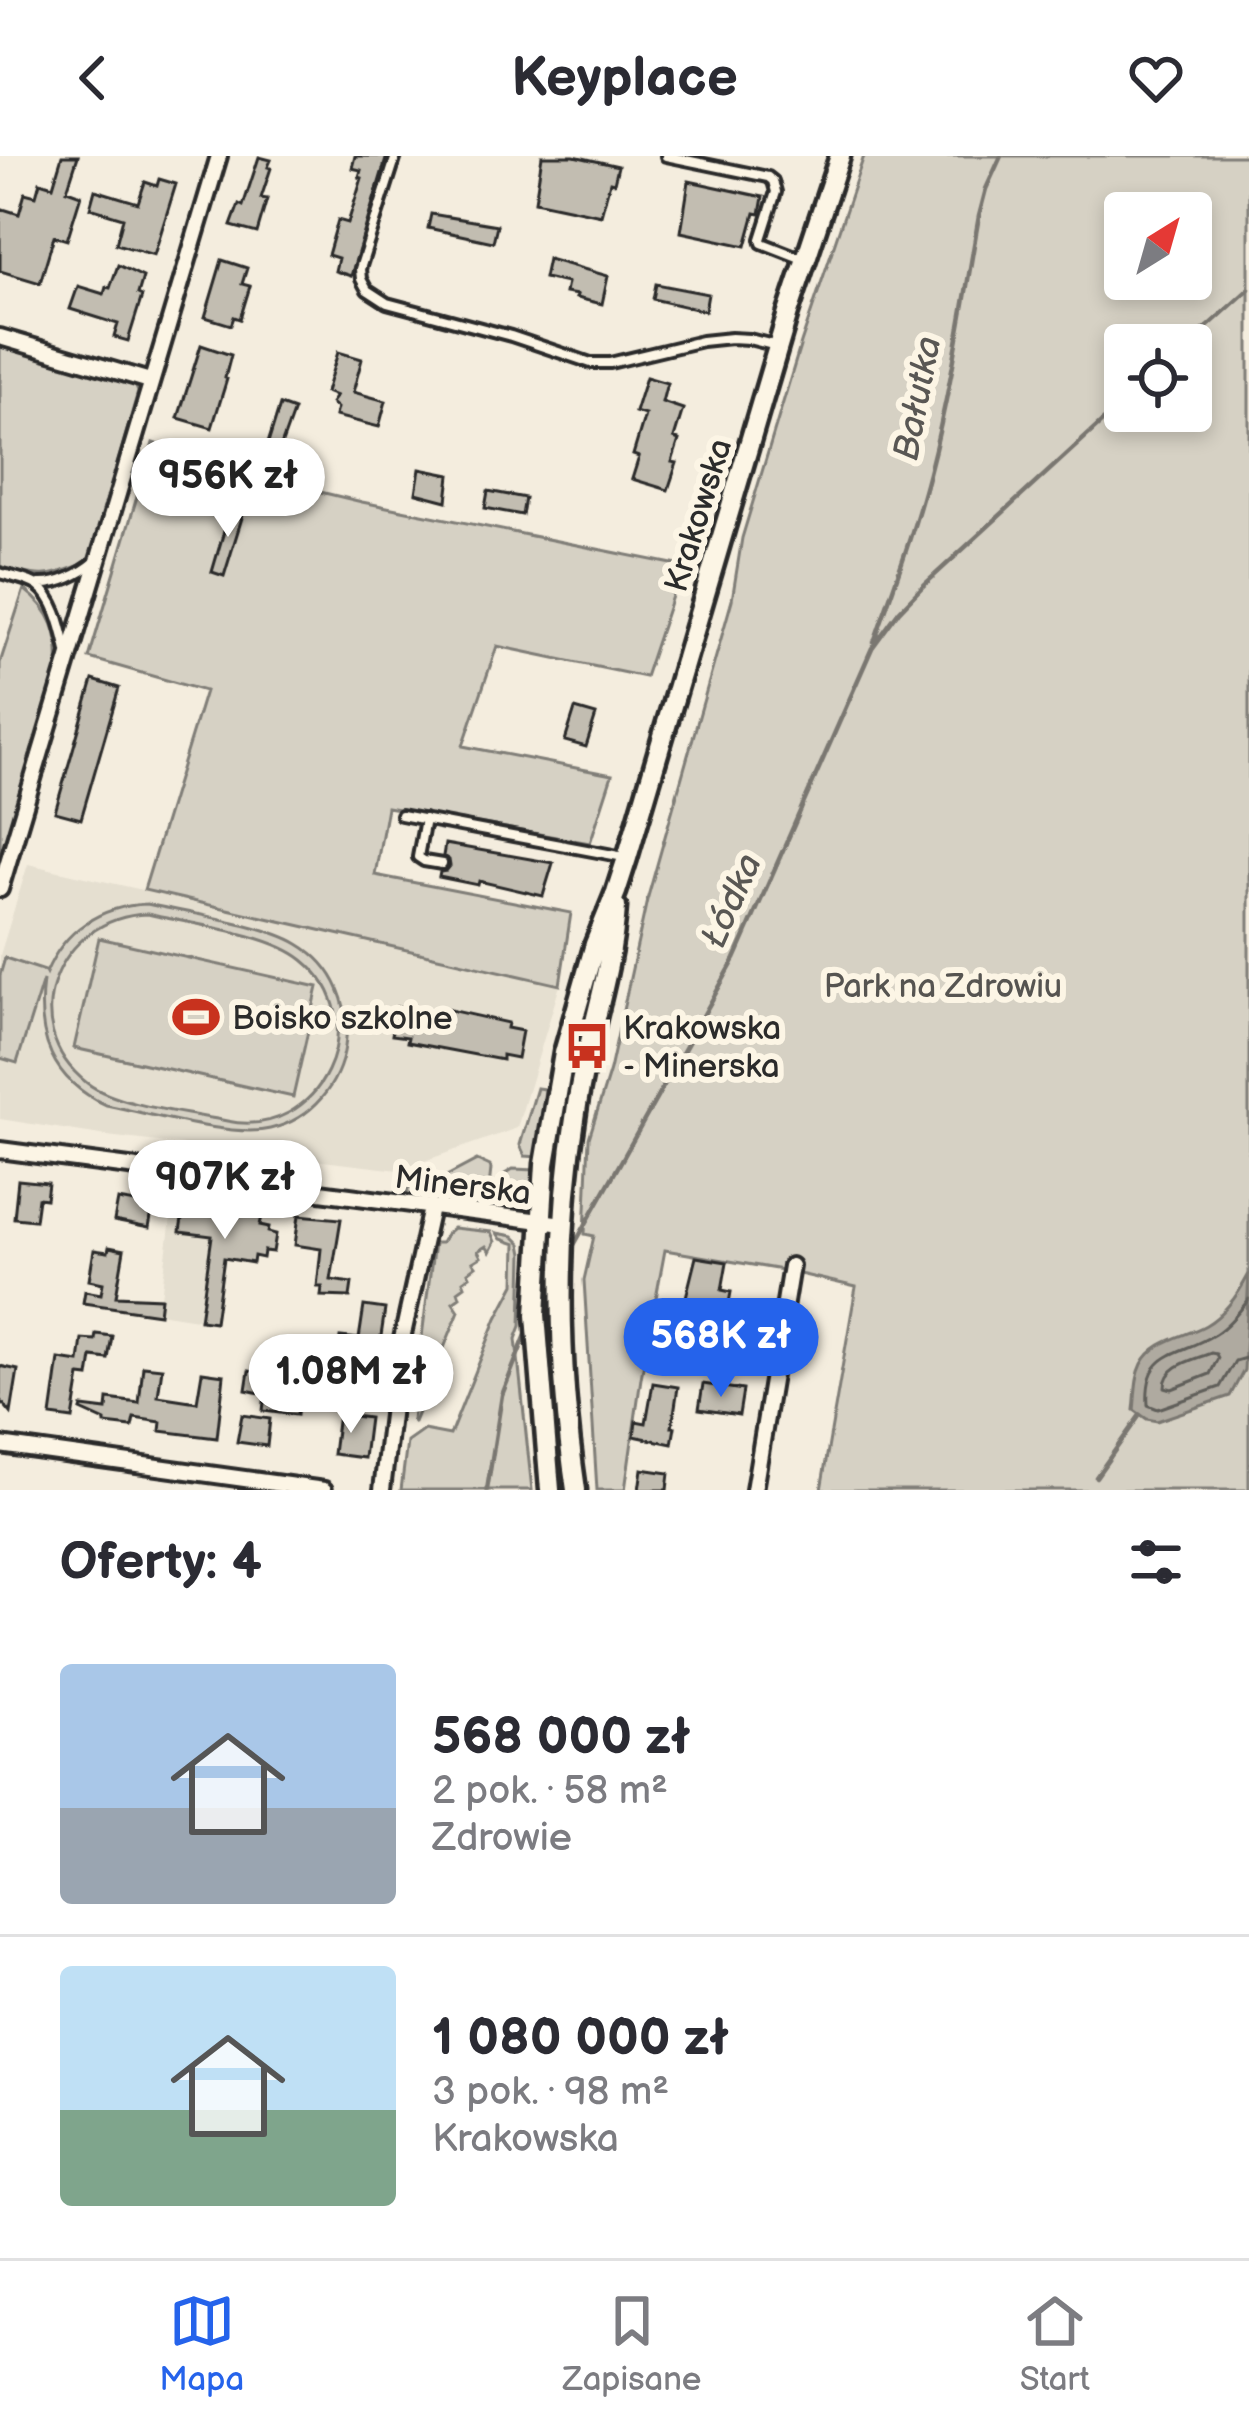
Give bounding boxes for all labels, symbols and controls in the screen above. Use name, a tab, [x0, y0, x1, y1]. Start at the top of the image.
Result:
icon: back	[60, 45, 126, 111]
icon: heart	[1123, 45, 1189, 111]
text: Keyplace	[511, 46, 738, 111]
north arrow	[1104, 192, 1212, 300]
map controls	[1104, 192, 1212, 432]
button: locate	[1104, 324, 1212, 432]
water label: Bałutka	[885, 333, 952, 464]
street label: Krakowska	[657, 434, 741, 597]
pin: 956K zł	[117, 438, 339, 540]
text: 956K zł	[158, 453, 298, 500]
water label: Łódka	[693, 847, 772, 955]
park label: Park na Zdrowiu	[824, 967, 1062, 1007]
sports icon: Boisko szkolne	[171, 992, 221, 1042]
place label: Boisko szkolne	[232, 999, 453, 1039]
place label: Krakowska - Minerska	[623, 1009, 781, 1087]
bus stop icon: Krakowska - Minerska	[562, 1021, 612, 1071]
pin: 907K zł	[114, 1140, 336, 1242]
text: 907K zł	[155, 1155, 295, 1202]
street label: Minerska	[392, 1158, 533, 1214]
pin: 568K zł	[610, 1298, 832, 1400]
text: 568K zł	[651, 1313, 791, 1360]
pin: 1.08M zł	[227, 1334, 475, 1436]
text: 1.08M zł	[275, 1349, 427, 1396]
icon: filters	[1123, 1529, 1189, 1595]
text: Oferty: 4	[60, 1532, 262, 1593]
text: 568 000 zł	[432, 1707, 691, 1768]
icon: home	[156, 1712, 300, 1856]
text: 2 pok. · 58 m²	[432, 1768, 668, 1815]
text: Zdrowie	[432, 1815, 572, 1862]
text: 1 080 000 zł	[432, 2008, 729, 2069]
icon: home	[156, 2014, 300, 2158]
text: 3 pok. · 98 m²	[432, 2069, 669, 2116]
text: Krakowska	[432, 2116, 619, 2163]
tab: Mapa	[159, 2288, 244, 2400]
tab: Zapisane	[562, 2288, 701, 2400]
tab: Start	[1020, 2288, 1090, 2400]

